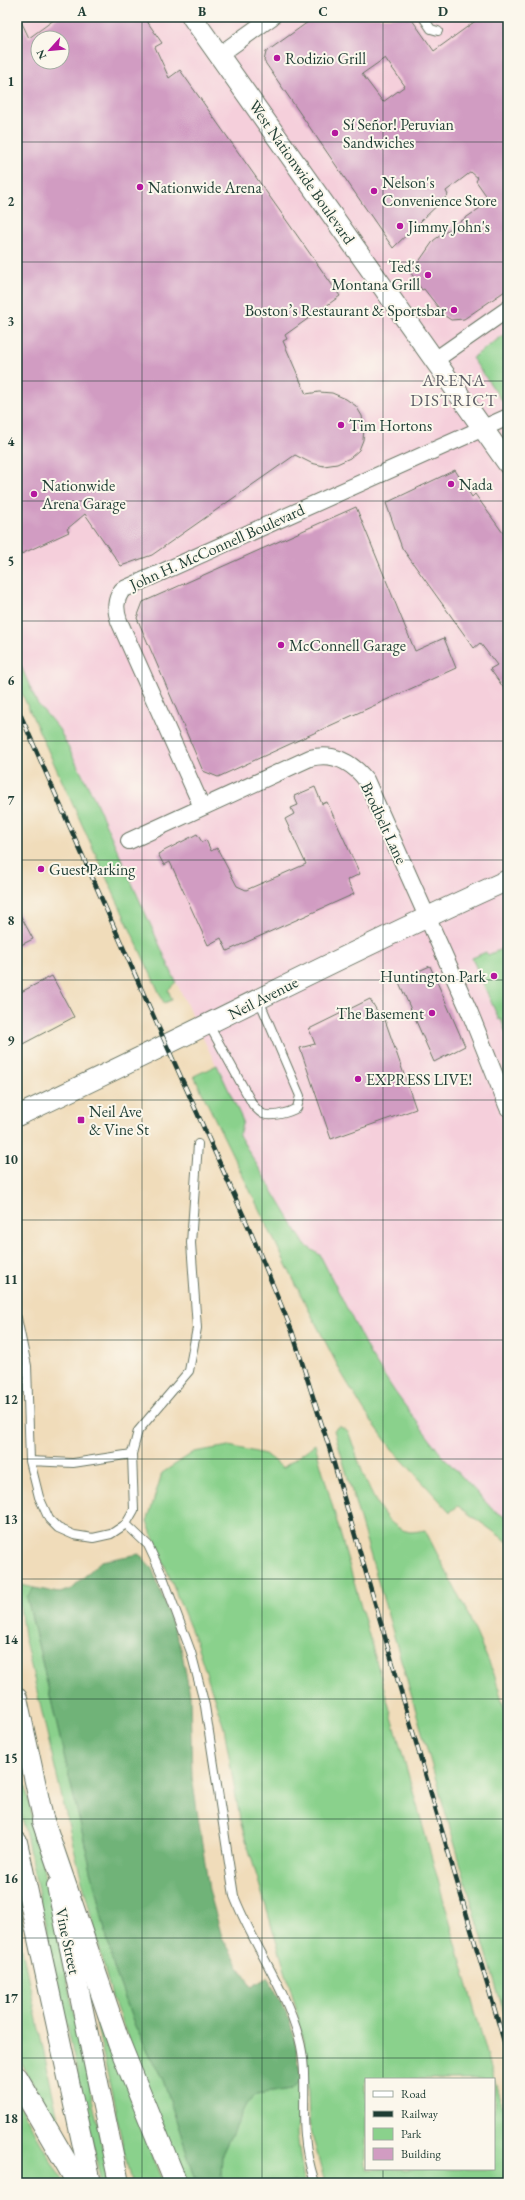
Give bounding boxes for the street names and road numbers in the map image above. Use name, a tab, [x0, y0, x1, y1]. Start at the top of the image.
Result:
street label: West Nationwide Boulevard	[244, 96, 360, 249]
street label: John H. McConnell Boulevard	[124, 499, 309, 596]
street label: Brodbelt Lane	[356, 779, 412, 867]
street label: Neil Avenue	[224, 971, 302, 1025]
street label: Vine Street	[51, 1906, 85, 1976]

